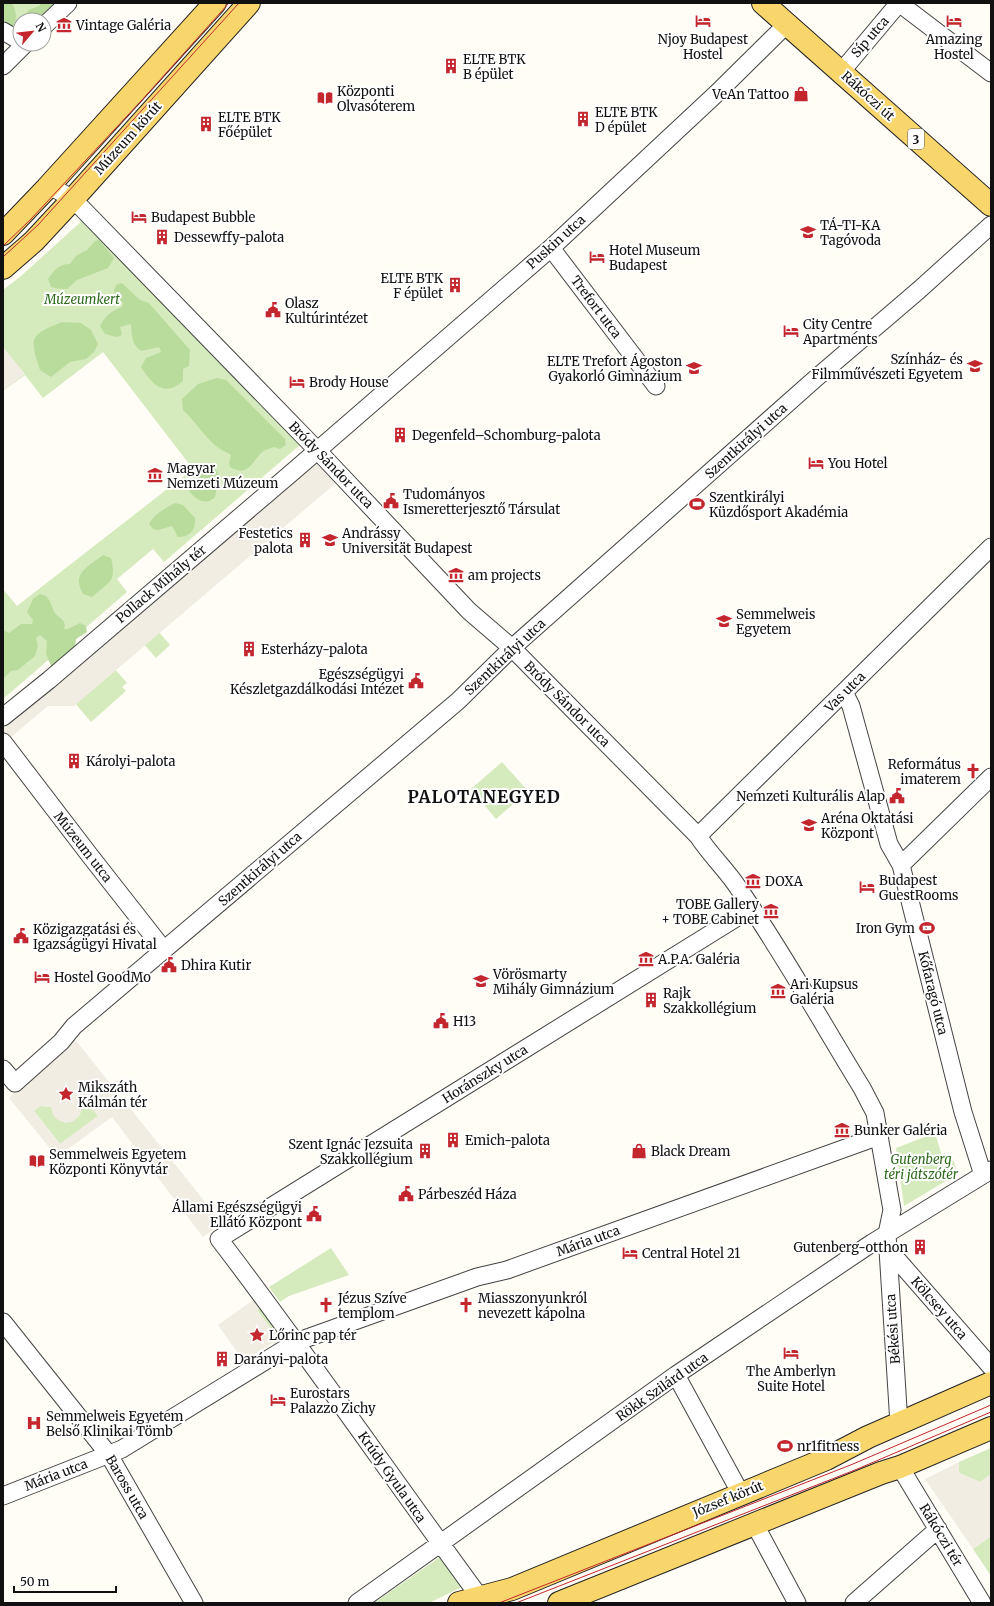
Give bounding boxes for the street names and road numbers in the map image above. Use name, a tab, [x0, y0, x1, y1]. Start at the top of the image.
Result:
street label: Síp utca	[848, 13, 892, 61]
street label: Rákóczi út	[838, 68, 898, 124]
street label: Múzeum körút	[91, 98, 165, 178]
road number: 3	[908, 129, 924, 149]
street label: Puskin utca	[523, 211, 589, 273]
street label: Trefort utca	[567, 272, 625, 342]
street label: Szentkirályi utca	[701, 400, 791, 482]
street label: Bródy Sándor utca	[285, 418, 377, 512]
street label: Pollack Mihály tér	[112, 541, 210, 627]
street label: Szentkirályi utca	[461, 615, 549, 699]
street label: Bródy Sándor utca	[520, 657, 614, 751]
street label: Vas utca	[820, 668, 869, 717]
street label: Múzeum utca	[50, 808, 116, 886]
street label: Szentkirályi utca	[215, 828, 305, 910]
street label: Kőfaragó utca	[914, 949, 952, 1037]
street label: Horánszky utca	[439, 1041, 531, 1107]
street label: Mária utca	[554, 1222, 622, 1260]
street label: Kölcsey utca	[907, 1273, 971, 1343]
street label: Békési utca	[882, 1293, 904, 1365]
street label: Rökk Szilárd utca	[613, 1349, 711, 1425]
street label: Krúdy Gyula utca	[354, 1428, 430, 1526]
street label: Baross utca	[102, 1452, 152, 1522]
street label: Mária utca	[22, 1455, 90, 1495]
street label: József körút	[689, 1477, 766, 1521]
street label: Rákóczi tér	[916, 1500, 966, 1570]

